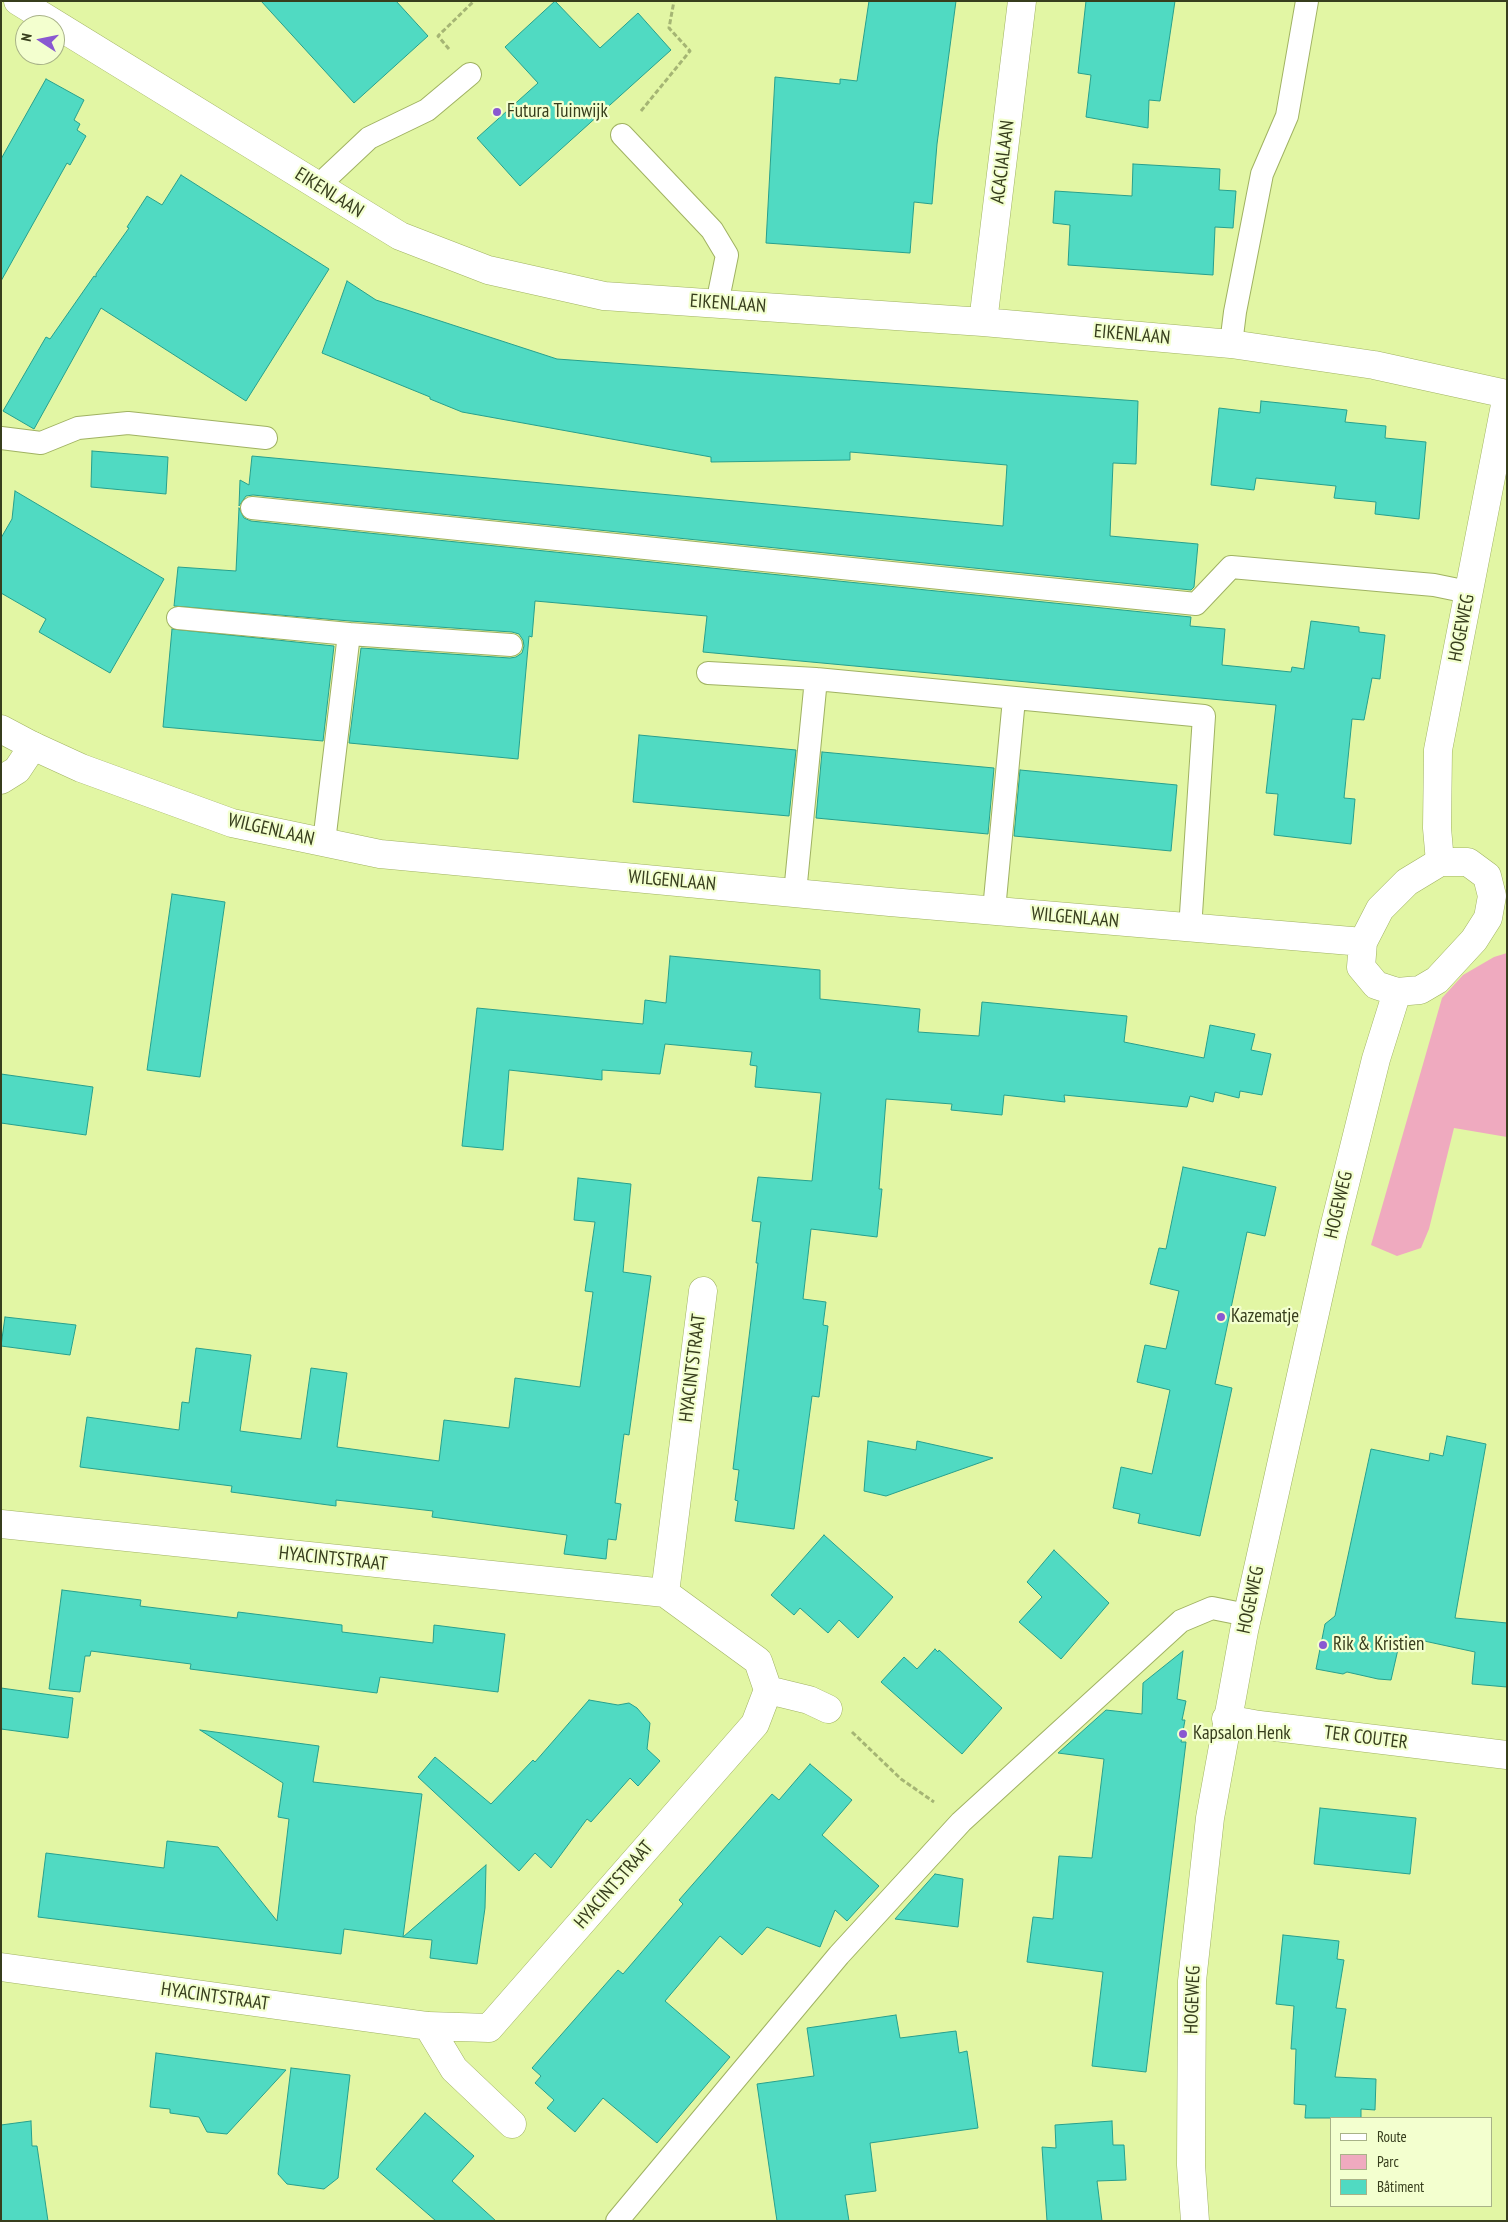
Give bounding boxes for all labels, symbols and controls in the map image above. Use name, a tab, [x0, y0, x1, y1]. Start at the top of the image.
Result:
north arrow	[15, 15, 65, 65]
text: N	[17, 32, 36, 43]
place label: Futura Tuinwijk	[507, 101, 608, 123]
marker: Futura Tuinwijk	[491, 106, 503, 118]
street label: ACACIALAAN	[987, 119, 1019, 205]
street label: EIKENLAAN	[291, 163, 367, 223]
street label: EIKENLAAN	[689, 290, 767, 318]
street label: EIKENLAAN	[1093, 320, 1171, 350]
street label: HOGEWEG	[1444, 592, 1480, 664]
street label: WILGENLAAN	[226, 809, 316, 851]
street label: WILGENLAAN	[627, 866, 717, 896]
street label: WILGENLAAN	[1030, 903, 1120, 933]
street label: HOGEWEG	[1320, 1169, 1358, 1241]
place label: Kazematje	[1231, 1306, 1299, 1328]
marker: Kazematje	[1215, 1311, 1227, 1323]
street label: HYACINTSTRAAT	[675, 1313, 711, 1423]
street label: HYACINTSTRAAT	[278, 1542, 388, 1576]
street label: HOGEWEG	[1233, 1564, 1269, 1636]
place label: Rik & Kristien	[1333, 1634, 1424, 1656]
marker: Rik & Kristien	[1317, 1639, 1329, 1651]
street label: TER COUTER	[1323, 1722, 1409, 1754]
place label: Kapsalon Henk	[1193, 1723, 1291, 1745]
marker: Kapsalon Henk	[1177, 1728, 1189, 1740]
street label: HYACINTSTRAAT	[570, 1836, 658, 1934]
street label: HOGEWEG	[1180, 1965, 1206, 2035]
street label: HYACINTSTRAAT	[159, 1978, 271, 2016]
legend	[1330, 2117, 1493, 2207]
text: Route	[1377, 2127, 1407, 2146]
text: Parc	[1377, 2152, 1399, 2171]
text: Bâtiment	[1377, 2177, 1424, 2196]

